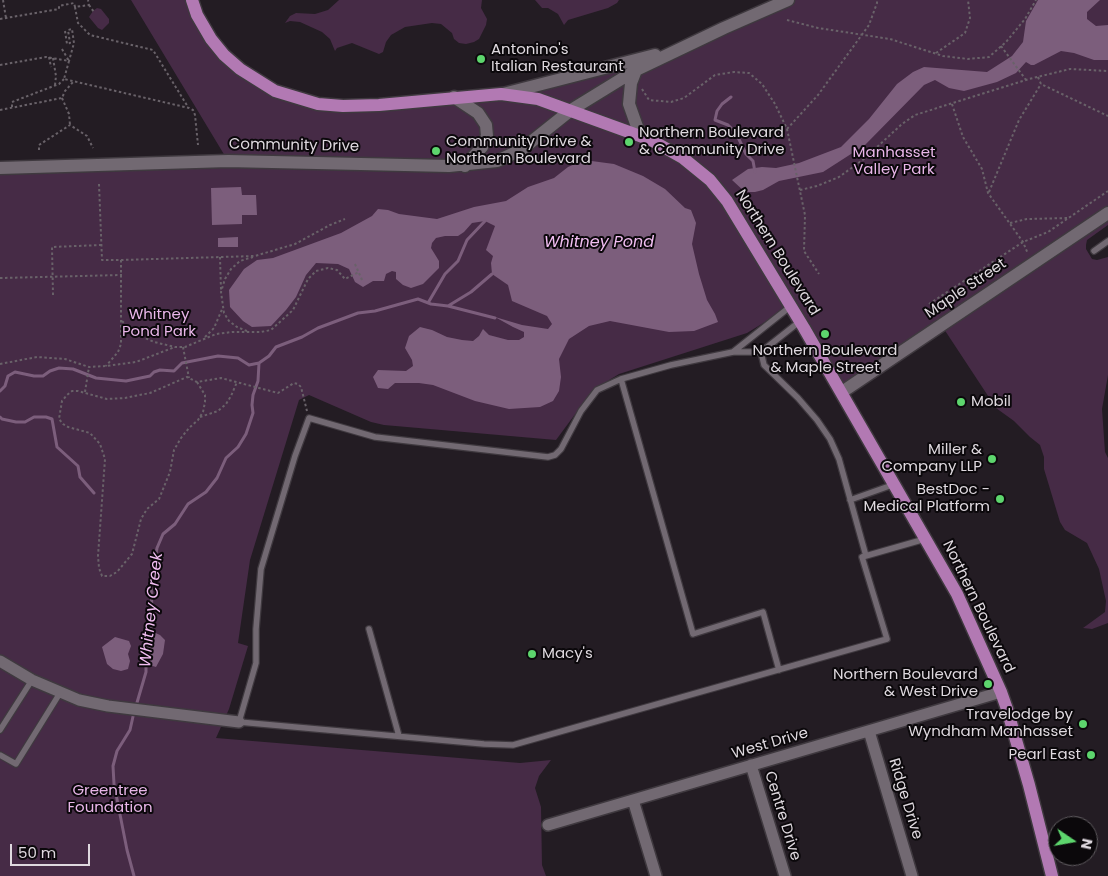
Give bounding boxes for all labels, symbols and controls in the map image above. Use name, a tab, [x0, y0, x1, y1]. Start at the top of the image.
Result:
place label: Antonino's Italian Restaurant	[491, 41, 624, 76]
marker: Antonino's Italian Restaurant	[475, 53, 487, 65]
place label: Northern Boulevard & Community Drive	[639, 124, 785, 159]
place label: Community Drive & Northern Boulevard	[446, 133, 592, 168]
street label: Community Drive	[229, 136, 359, 156]
marker: Northern Boulevard & Community Drive	[623, 136, 635, 148]
park label: Manhasset Valley Park	[853, 144, 935, 179]
marker: Community Drive & Northern Boulevard	[430, 145, 442, 157]
street label: Northern Boulevard	[731, 187, 823, 319]
water label: Whitney Pond	[544, 233, 654, 253]
street label: Maple Street	[922, 255, 1010, 323]
park label: Whitney Pond Park	[122, 306, 196, 341]
marker: Northern Boulevard & Maple Street	[819, 328, 831, 340]
place label: Northern Boulevard & Maple Street	[753, 342, 897, 377]
place label: Mobil	[971, 393, 1011, 411]
marker: Mobil	[955, 396, 967, 408]
place label: Miller & Company LLP	[881, 441, 982, 476]
marker: Miller & Company LLP	[986, 453, 998, 465]
place label: BestDoc - Medical Platform	[863, 481, 990, 516]
marker: BestDoc - Medical Platform	[994, 493, 1006, 505]
street label: Northern Boulevard	[938, 538, 1018, 676]
water label: Whitney Creek	[136, 551, 168, 669]
place label: Macy's	[542, 645, 593, 663]
marker: Macy's	[526, 648, 538, 660]
place label: Northern Boulevard & West Drive	[833, 666, 978, 701]
marker: Northern Boulevard & West Drive	[982, 678, 994, 690]
place label: Travelodge by Wyndham Manhasset	[908, 706, 1073, 741]
marker: Travelodge by Wyndham Manhasset	[1077, 718, 1089, 730]
street label: West Drive	[730, 724, 810, 764]
place label: Pearl East	[1008, 746, 1081, 764]
marker: Pearl East	[1085, 749, 1097, 761]
street label: Ridge Drive	[884, 756, 926, 842]
street label: Centre Drive	[760, 769, 804, 863]
park label: Greentree Foundation	[68, 782, 152, 817]
north arrow	[1048, 816, 1098, 866]
scale bar	[12, 834, 92, 866]
text: N	[1076, 837, 1098, 851]
text: 50 m	[18, 842, 56, 863]

